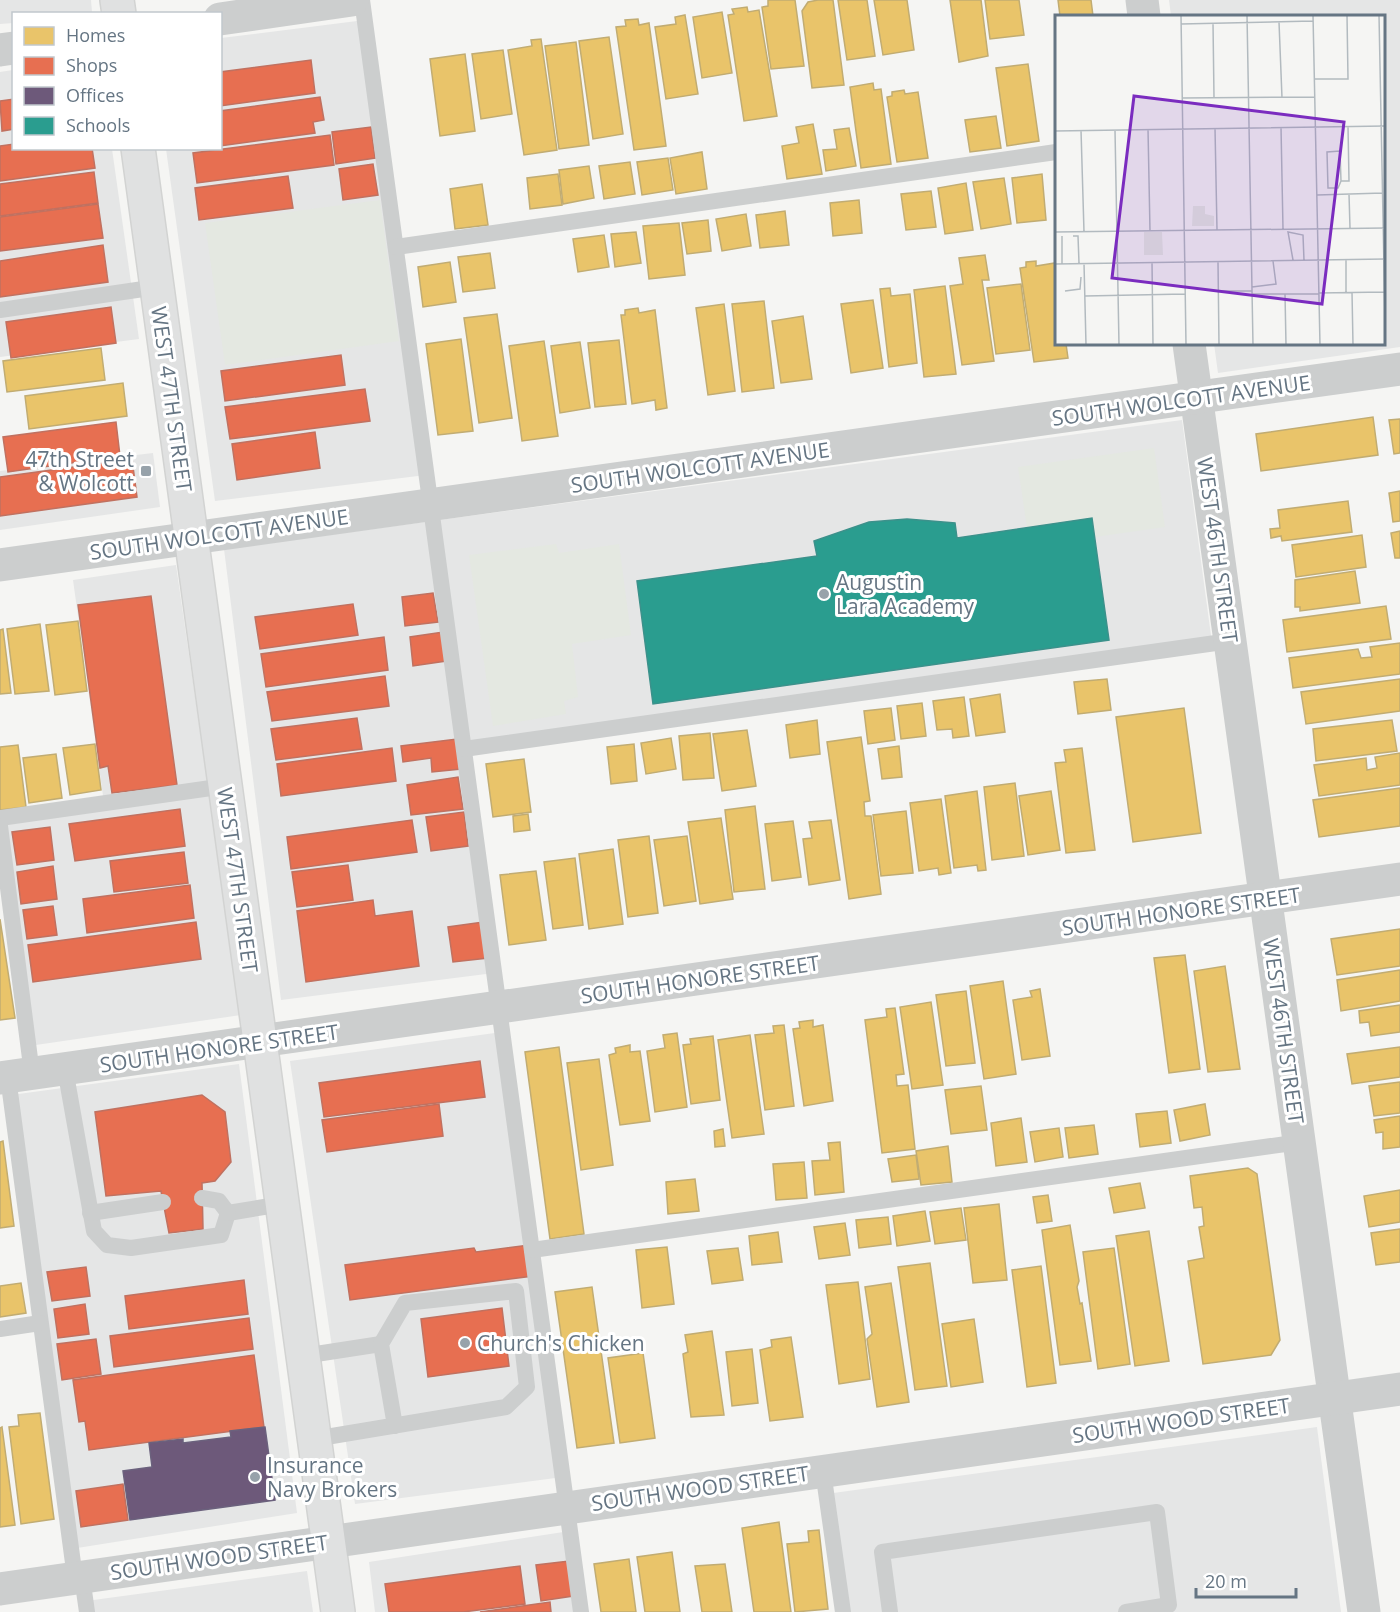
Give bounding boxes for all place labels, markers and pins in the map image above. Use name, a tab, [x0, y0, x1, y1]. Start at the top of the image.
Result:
place label: 47th Street & Wolcott	[26, 445, 134, 497]
marker: 47th Street & Wolcott	[139, 464, 153, 478]
place label: Augustin Lara Academy	[836, 568, 974, 620]
marker: Augustin Lara Academy	[817, 587, 831, 601]
place label: Church's Chicken	[477, 1329, 645, 1357]
marker: Church's Chicken	[458, 1336, 472, 1350]
place label: Insurance Navy Brokers	[267, 1451, 397, 1503]
marker: Insurance Navy Brokers	[248, 1470, 262, 1484]

